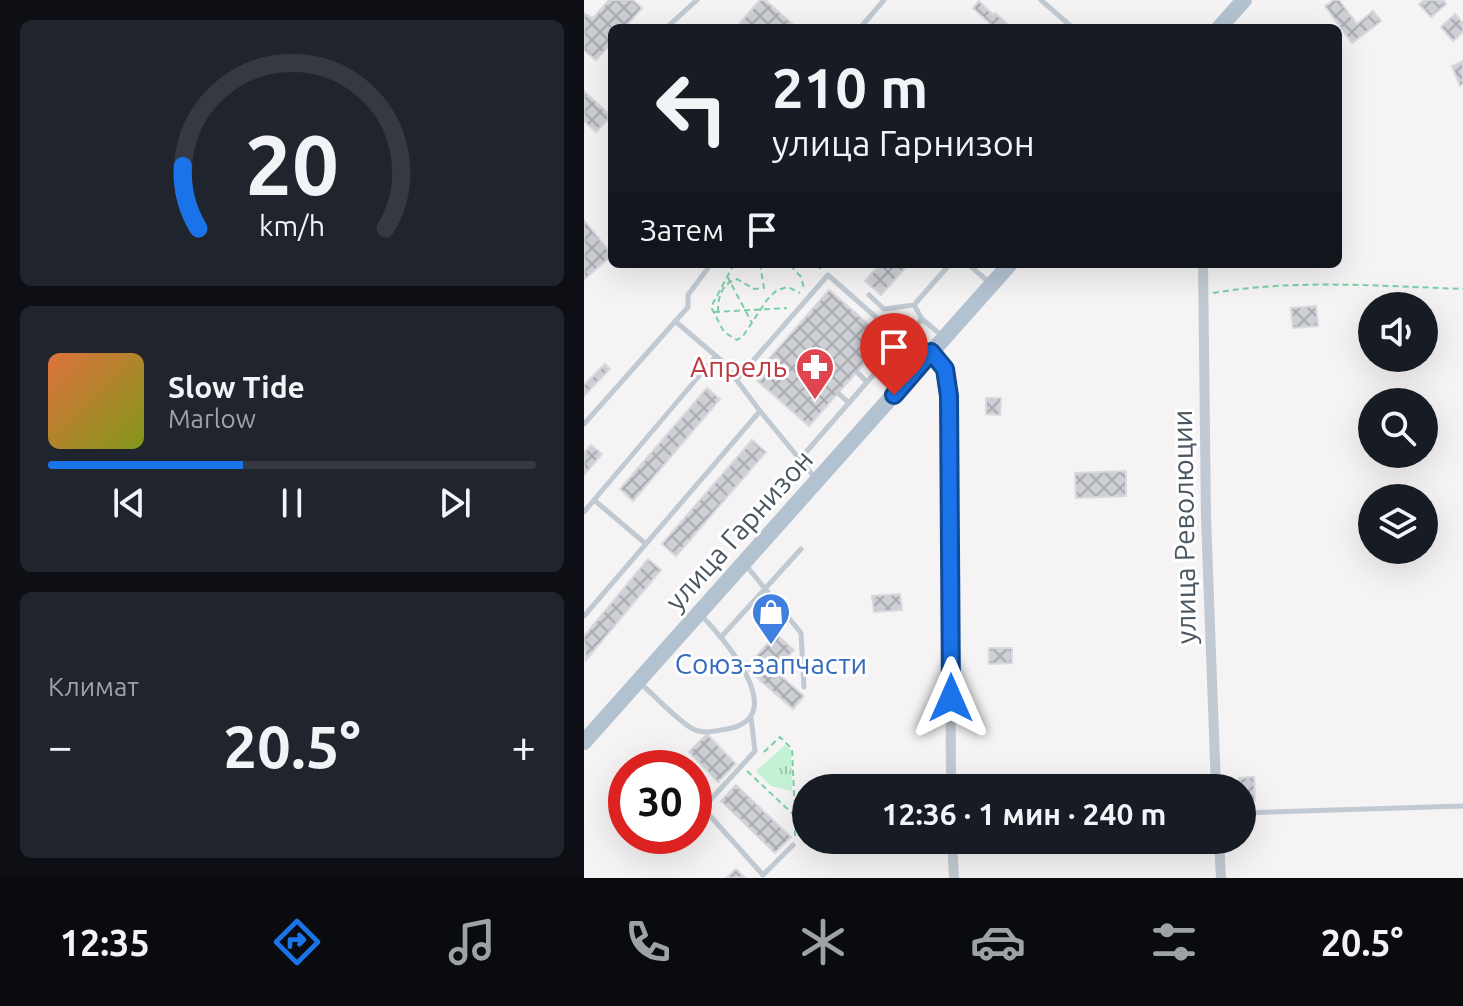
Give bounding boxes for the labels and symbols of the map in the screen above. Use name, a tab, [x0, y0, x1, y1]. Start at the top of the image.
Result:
pin	[860, 313, 928, 395]
pharmacy icon: Апрель	[794, 346, 836, 401]
place label: Апрель	[690, 351, 787, 382]
street label: улица Революции	[1166, 409, 1201, 645]
street label: улица Гарнизон	[659, 443, 819, 616]
shop icon: Союз-запчасти	[750, 591, 792, 646]
place label: Союз-запчасти	[675, 648, 867, 679]
position arrow	[909, 656, 993, 740]
speed limit sign: 30	[608, 750, 712, 854]

